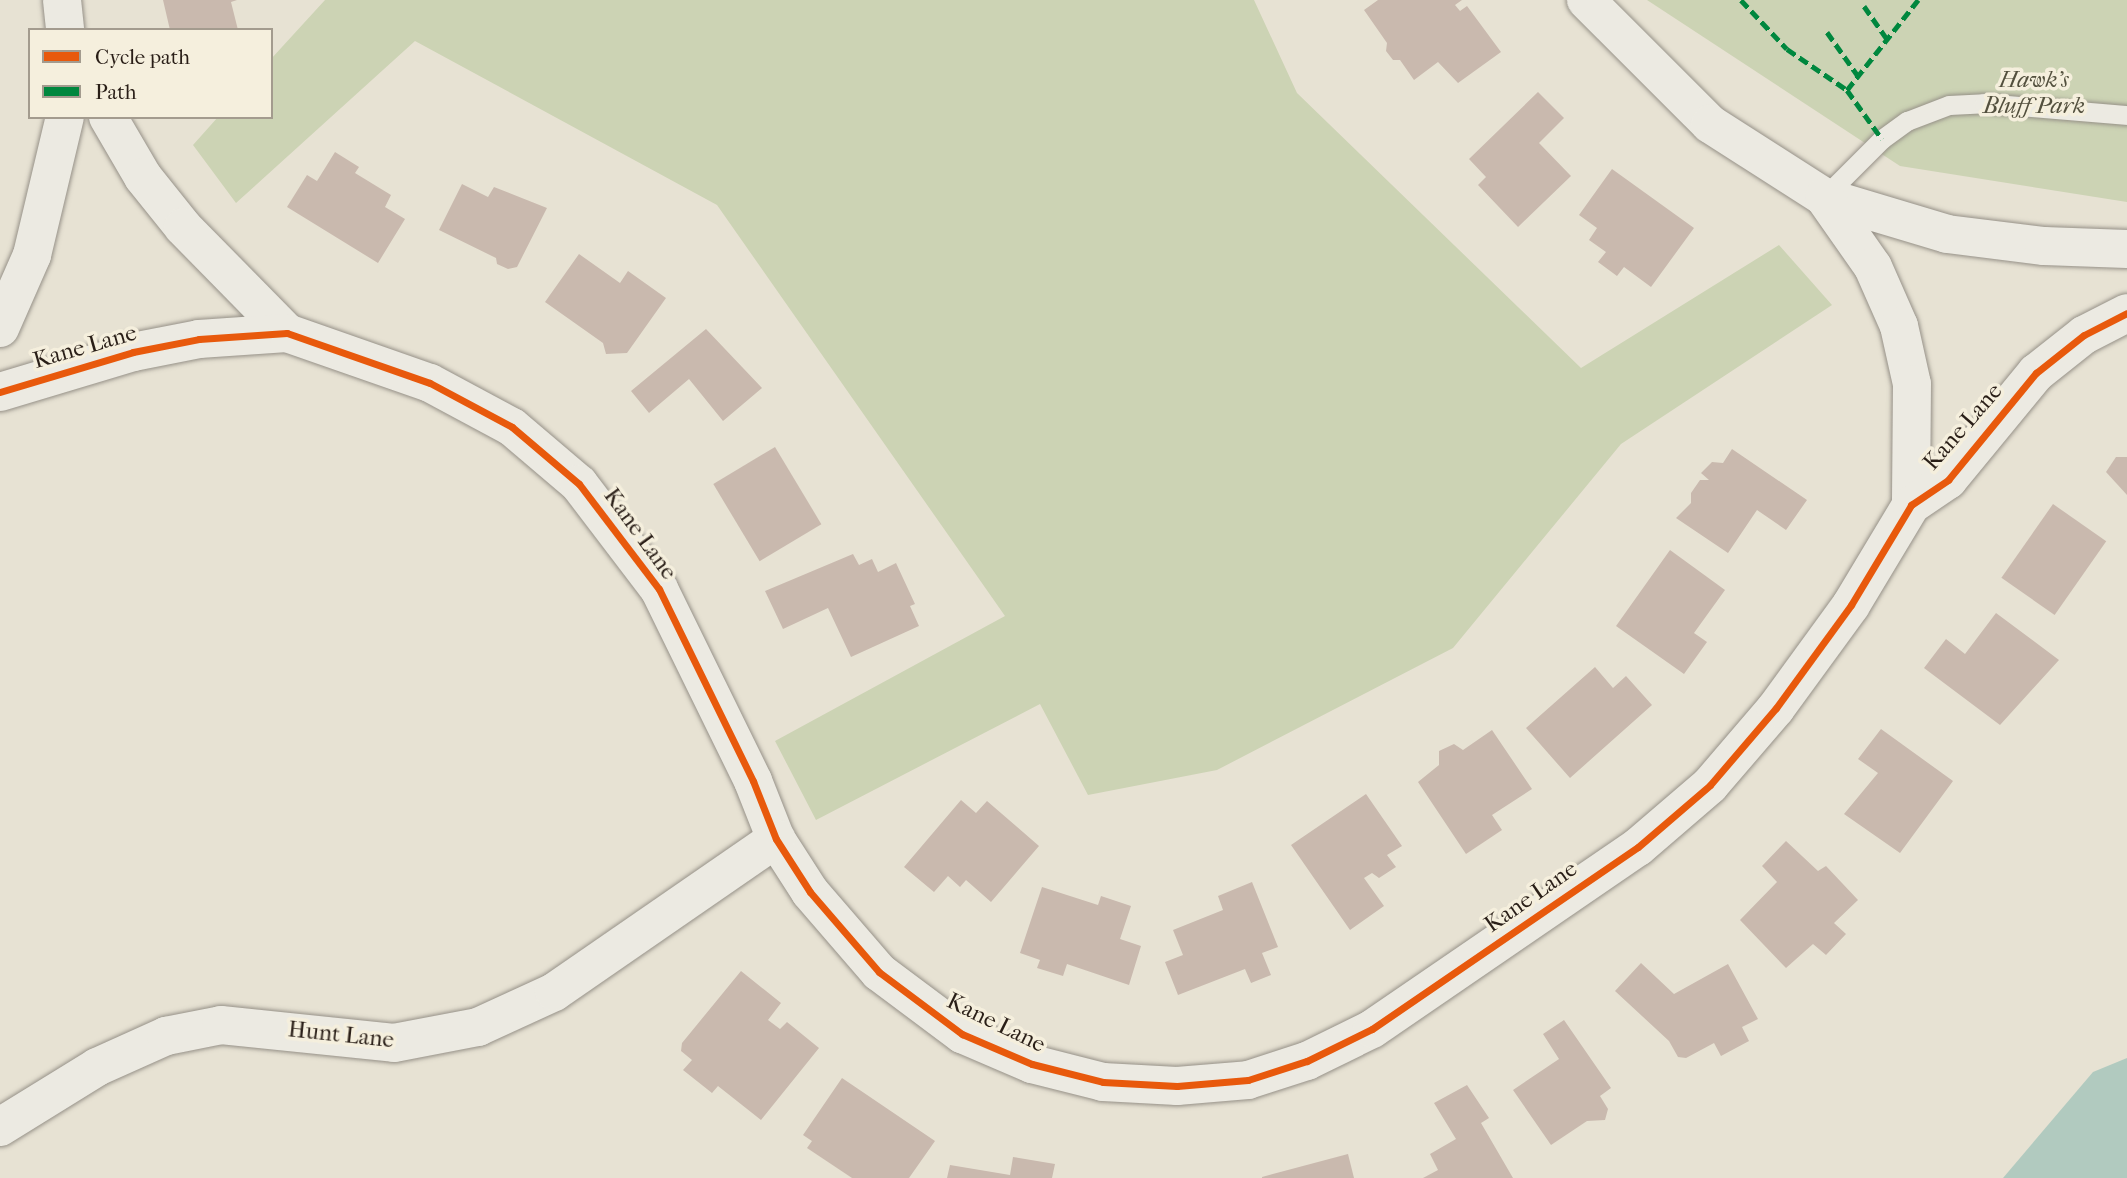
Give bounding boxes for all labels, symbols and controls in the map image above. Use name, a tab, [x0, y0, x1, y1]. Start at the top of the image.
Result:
legend	[28, 28, 273, 119]
text: Cycle path	[95, 45, 190, 69]
park label: Hawk's Bluff Park	[1983, 66, 2085, 120]
text: Path	[95, 80, 136, 104]
street label: Kane Lane	[30, 319, 140, 375]
street label: Kane Lane	[1918, 378, 2008, 476]
street label: Kane Lane	[598, 483, 682, 585]
street label: Kane Lane	[1480, 855, 1582, 939]
street label: Kane Lane	[942, 987, 1050, 1059]
street label: Hunt Lane	[287, 1016, 395, 1054]

